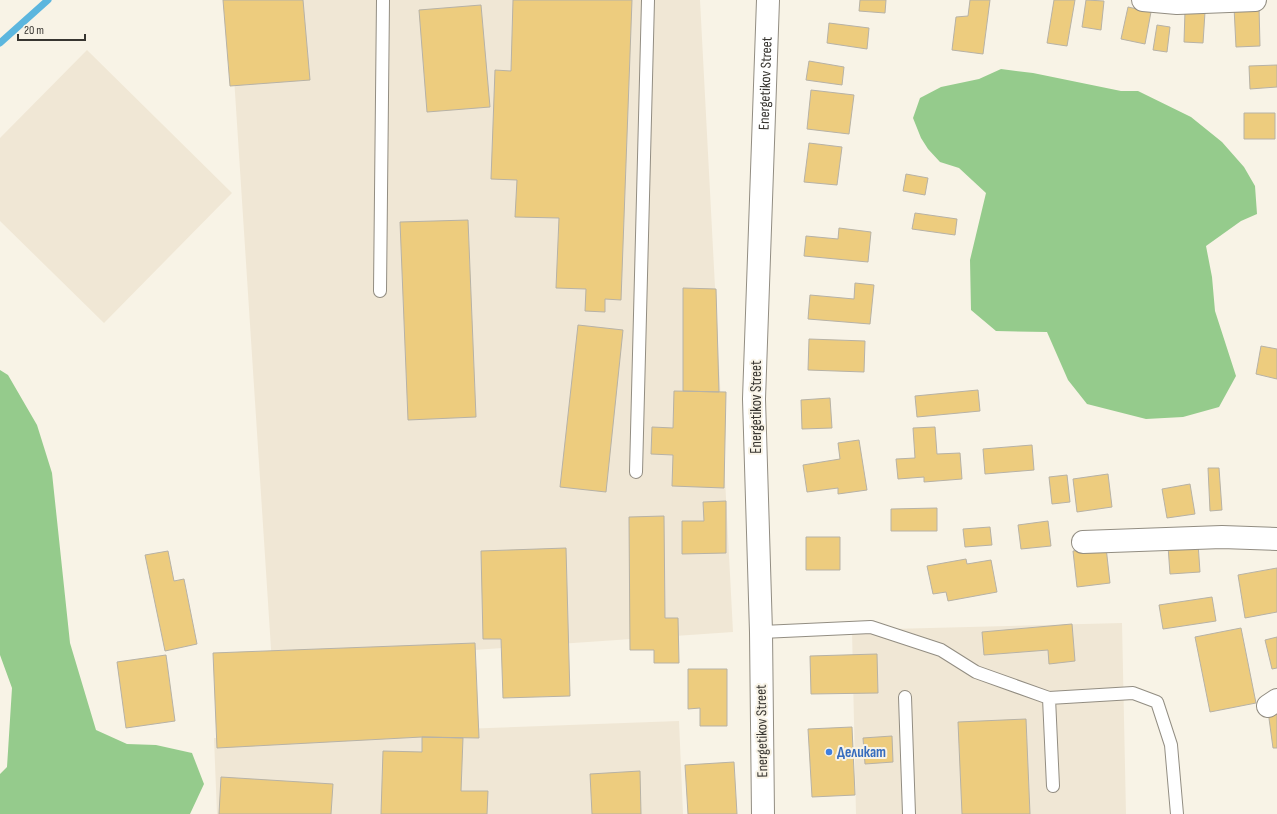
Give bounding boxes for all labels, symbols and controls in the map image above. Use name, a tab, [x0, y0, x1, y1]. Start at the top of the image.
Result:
scale bar	[18, 16, 85, 42]
text: 20 m	[24, 23, 44, 38]
street label: Energetikov Street	[754, 36, 776, 130]
street label: Energetikov Street	[747, 360, 766, 454]
street label: Energetikov Street	[752, 684, 772, 778]
place label: Деликат	[837, 743, 886, 762]
marker: Деликат	[824, 747, 834, 757]

